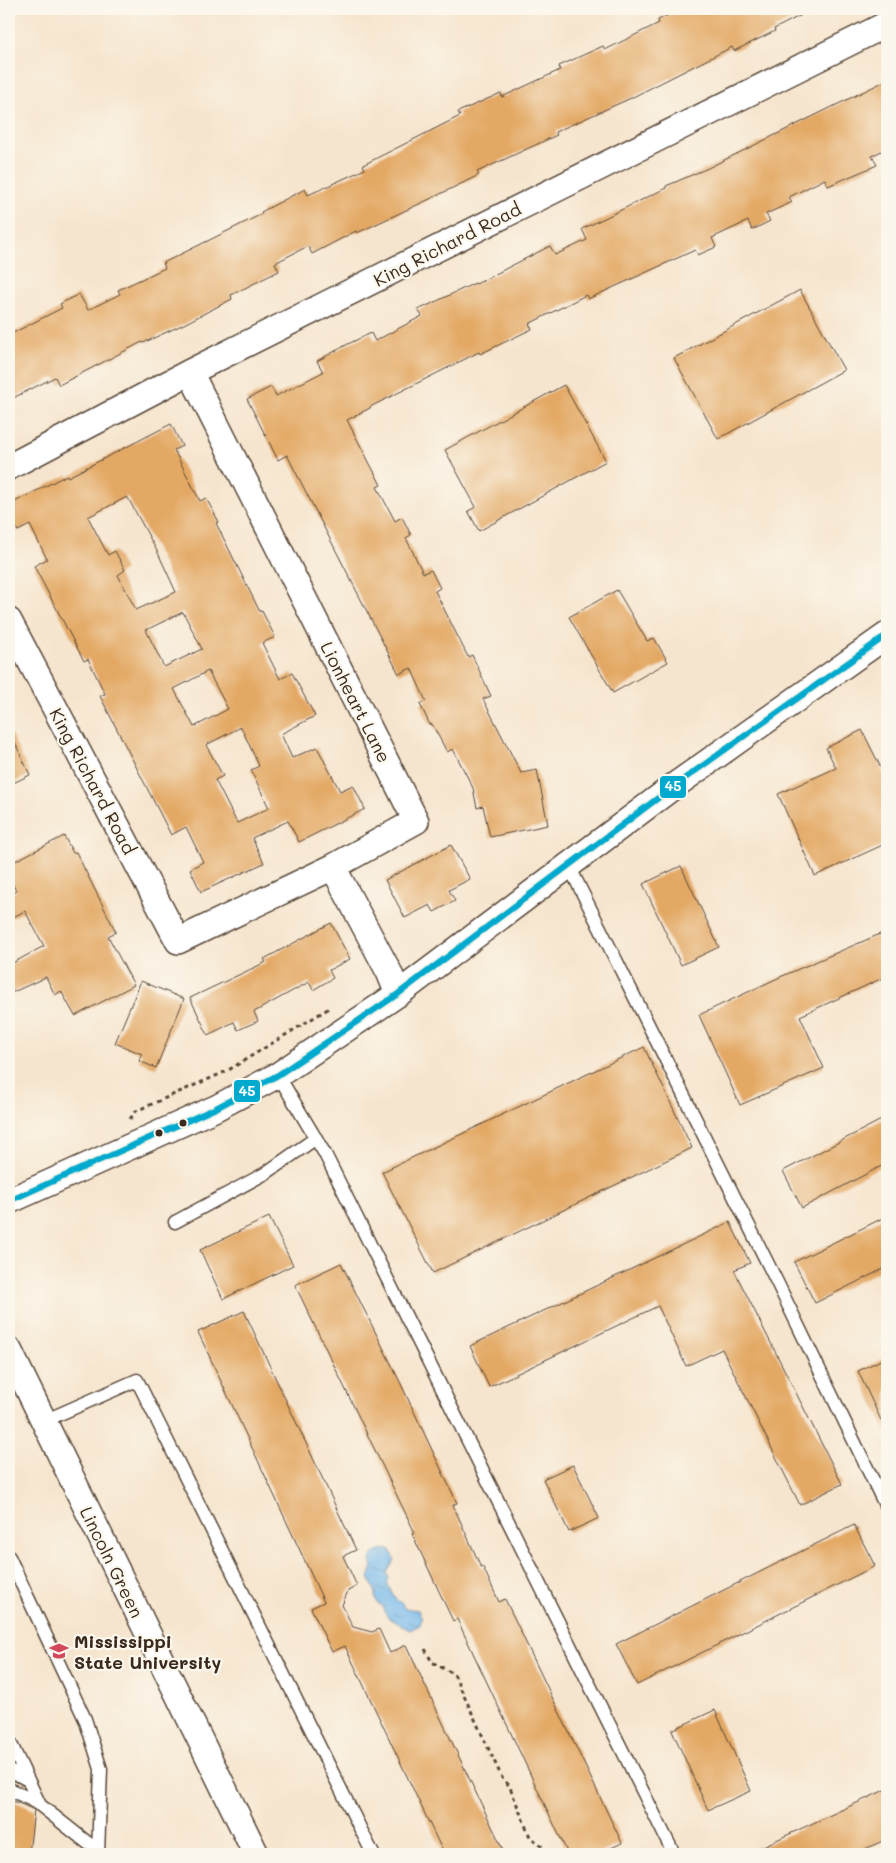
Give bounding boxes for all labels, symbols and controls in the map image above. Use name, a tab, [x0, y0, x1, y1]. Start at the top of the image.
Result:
street label: King Richard Road	[369, 196, 525, 292]
street label: Lionheart Lane	[315, 637, 397, 767]
street label: King Richard Road	[44, 704, 142, 858]
line badge: 45	[659, 775, 687, 799]
text: 45	[664, 776, 682, 795]
line badge: 45	[233, 1079, 261, 1103]
text: 45	[238, 1081, 256, 1100]
unlabelled marker	[178, 1118, 188, 1128]
unlabelled marker	[154, 1128, 164, 1138]
street label: Lincoln Green	[75, 1502, 149, 1622]
place label: Mississippi State University	[74, 1629, 222, 1674]
school or university icon: Mississippi State University	[48, 1640, 70, 1662]

